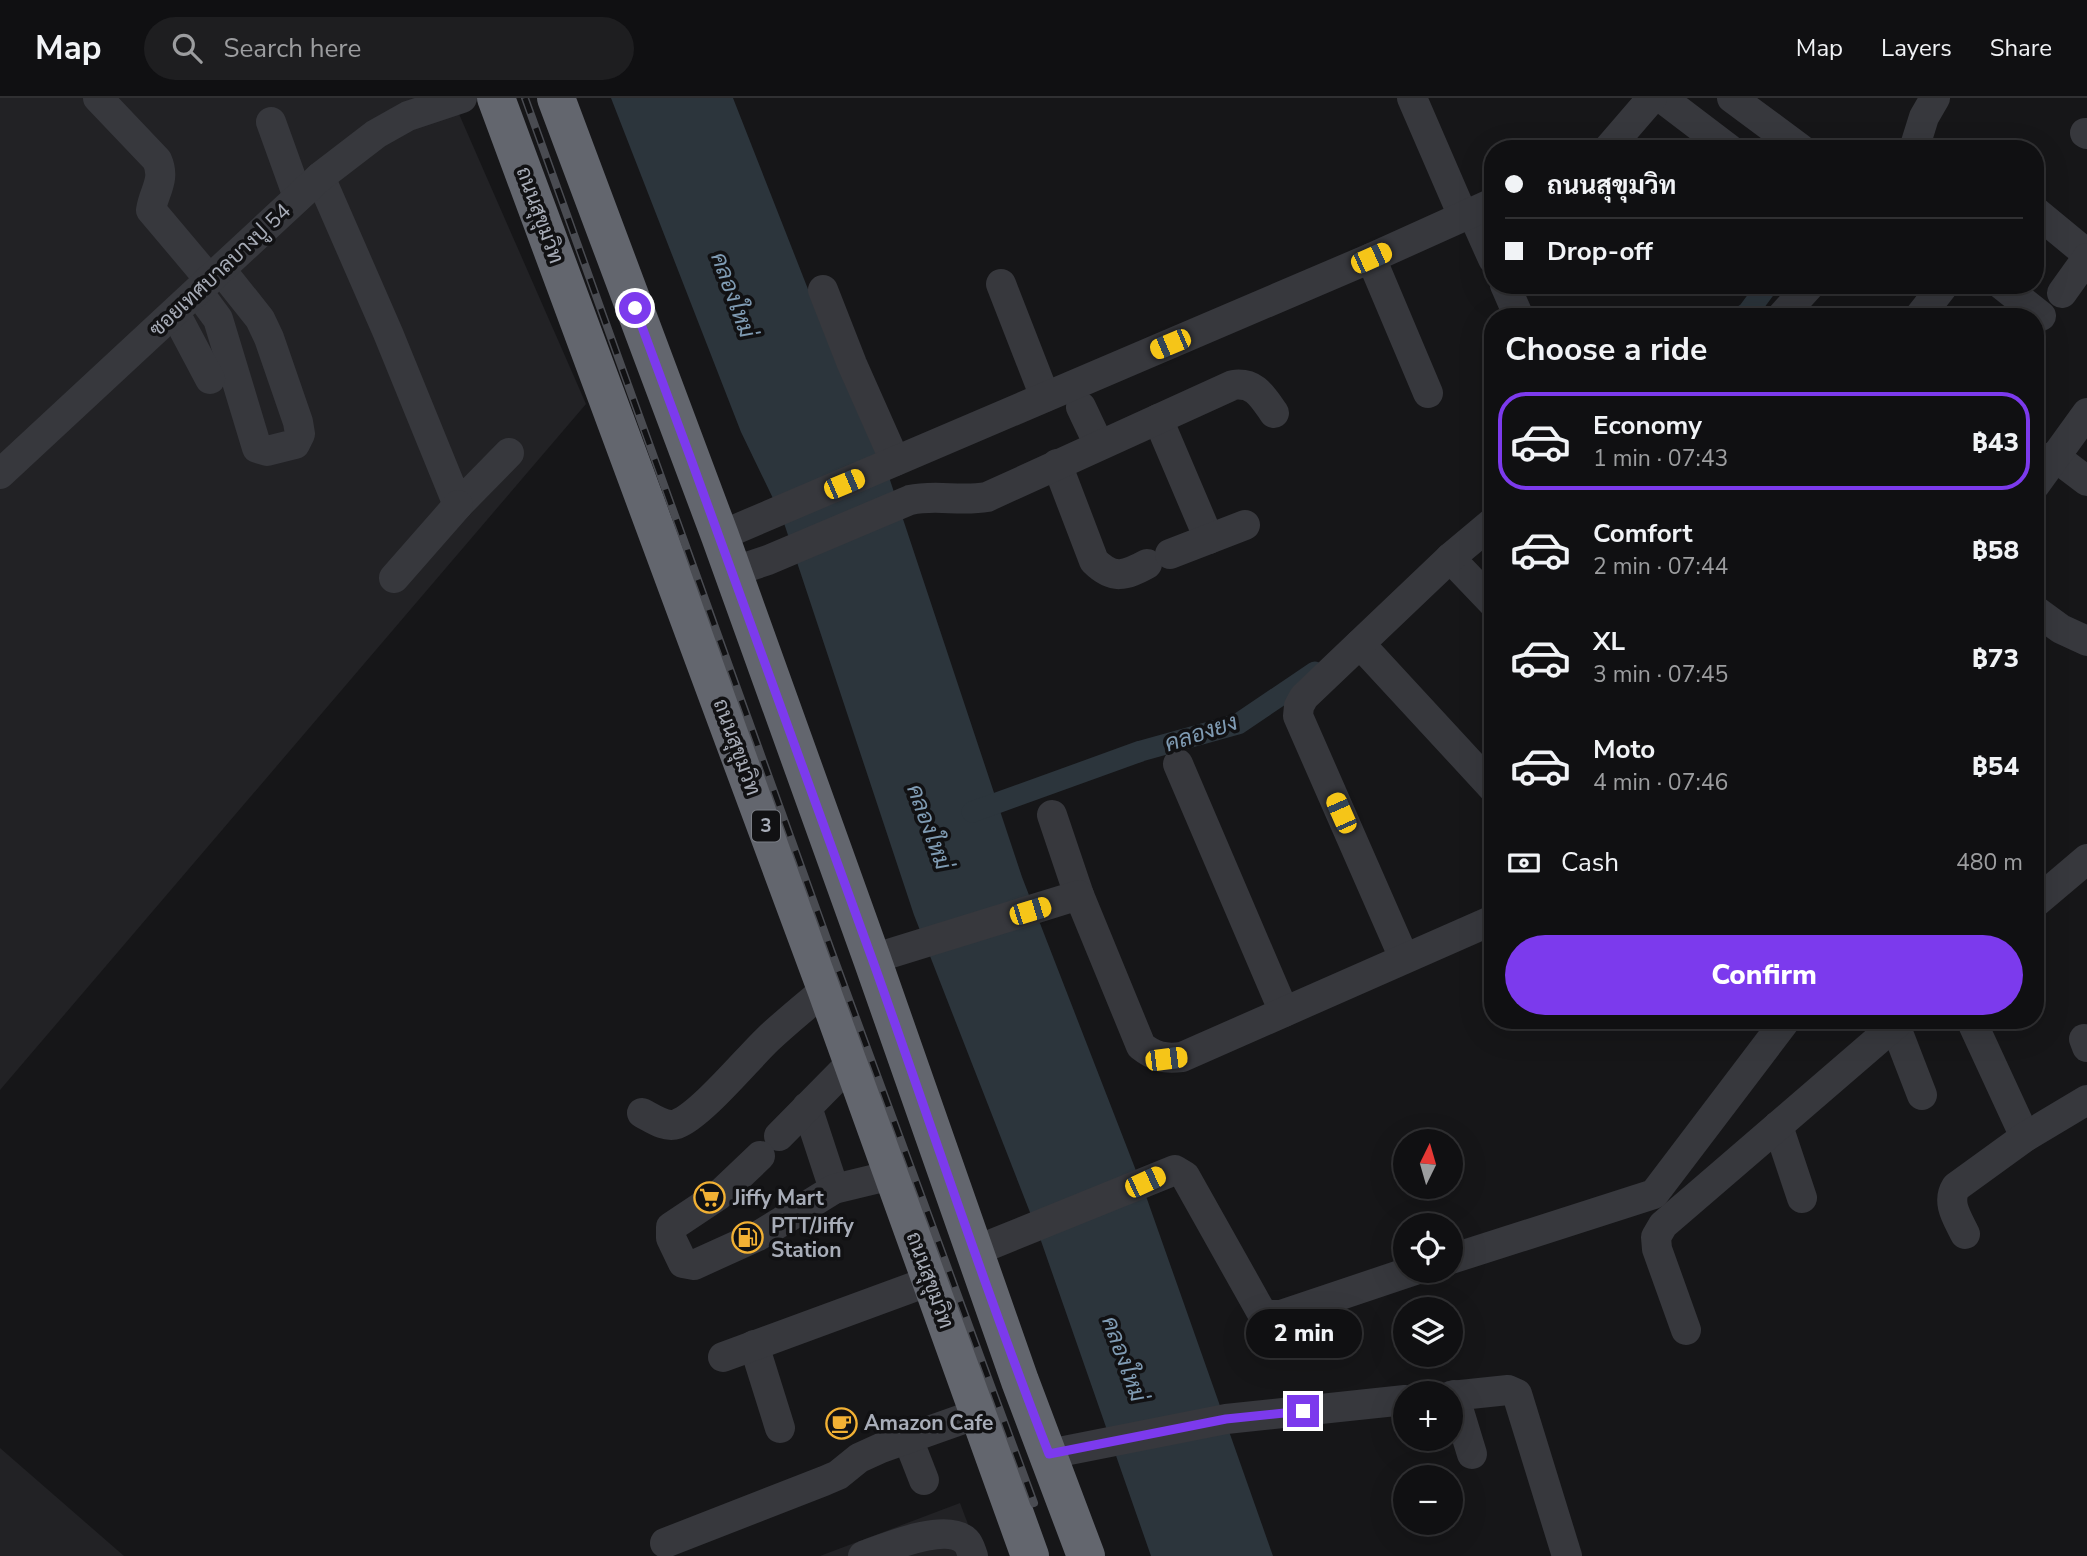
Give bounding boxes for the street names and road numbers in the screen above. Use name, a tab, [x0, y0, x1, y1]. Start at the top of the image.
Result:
street label: ถนนสุขุมวิท	[510, 163, 570, 267]
street label: ซอยเทศบาลบางปู 54	[143, 197, 297, 344]
street label: ถนนสุขุมวิท	[707, 695, 767, 799]
road number: 3	[752, 810, 780, 842]
street label: ถนนสุขุมวิท	[900, 1228, 960, 1332]

